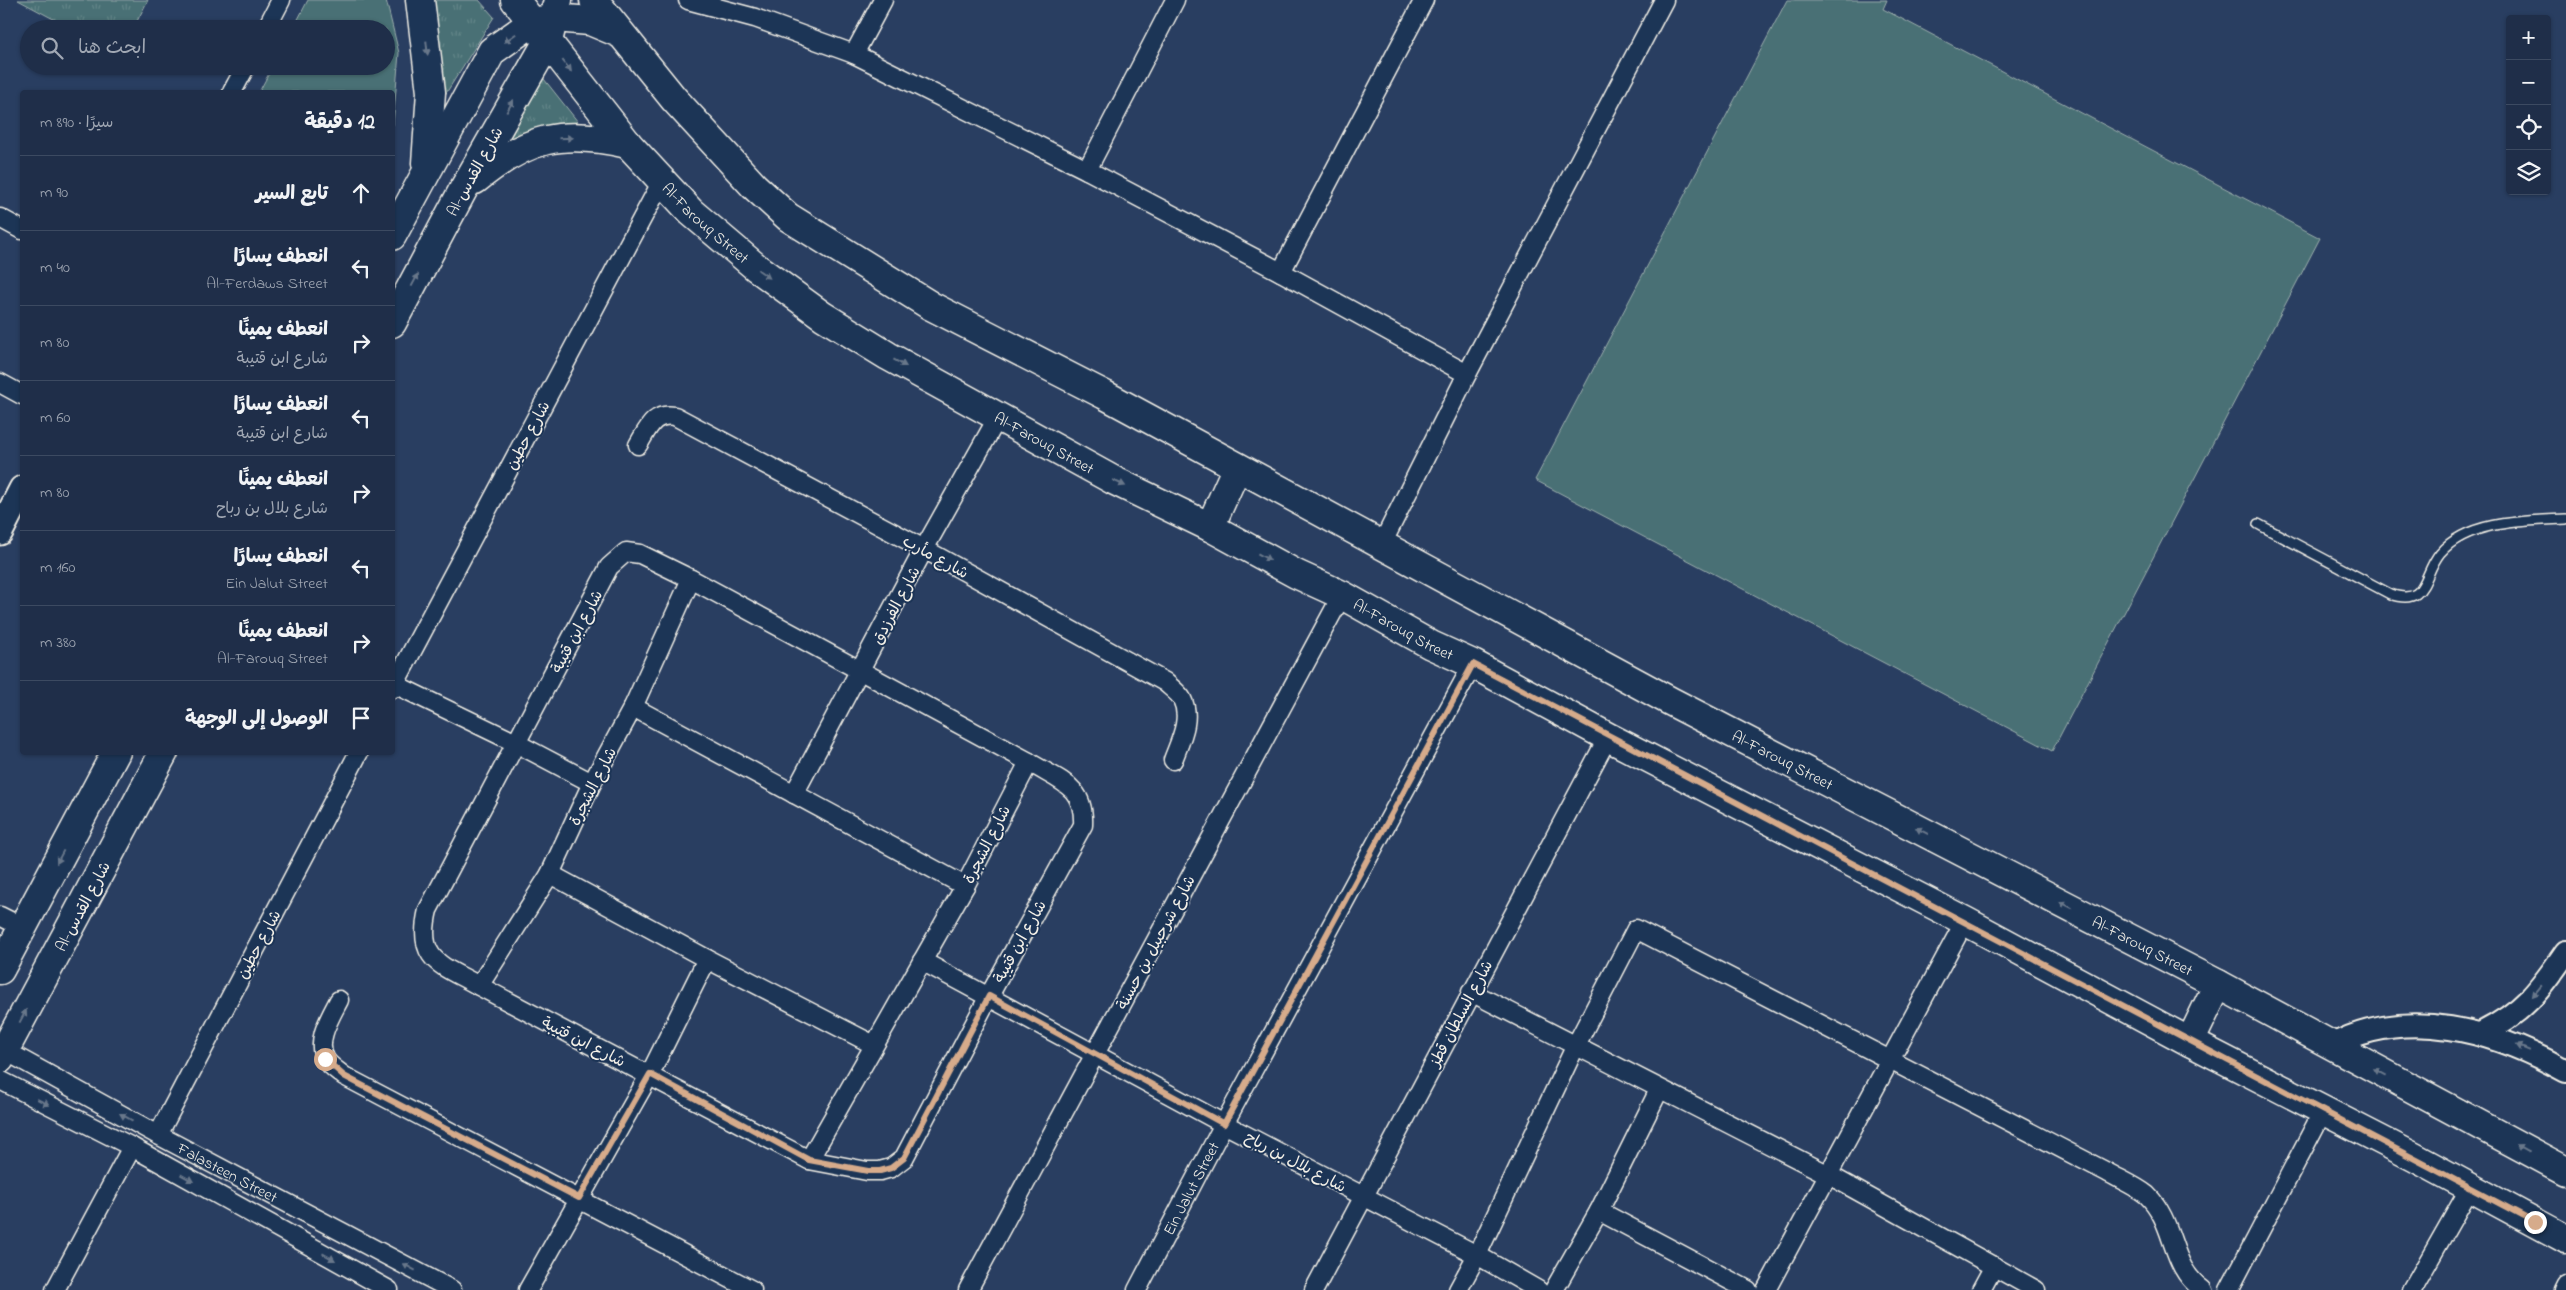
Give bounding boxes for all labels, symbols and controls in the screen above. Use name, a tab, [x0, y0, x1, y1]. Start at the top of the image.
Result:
map controls	[2506, 15, 2551, 195]
button: +	[2506, 15, 2551, 60]
search box	[20, 20, 395, 75]
one-way arrow	[503, 33, 517, 43]
icon: search	[38, 34, 66, 62]
text: ابحث هنا	[78, 35, 146, 62]
one-way arrow	[423, 41, 431, 57]
one-way arrow	[562, 59, 573, 72]
button: −	[2506, 60, 2551, 105]
one-way arrow	[506, 100, 515, 113]
button: locate	[2506, 105, 2551, 150]
text: 12 دقيقة	[304, 108, 375, 138]
text: سيرًا · 890 m	[40, 111, 113, 135]
street label: Al-شارع القدس	[441, 123, 510, 221]
one-way arrow	[558, 134, 574, 142]
button: layers	[2506, 150, 2551, 195]
street label: Al-Farouq Street	[655, 178, 754, 271]
icon: ahead	[347, 179, 375, 207]
text: 90 m	[40, 181, 68, 205]
text: تابع السير	[256, 181, 328, 208]
text: انعطف يسارًا	[233, 244, 328, 271]
icon: left	[347, 254, 375, 282]
text: 40 m	[40, 256, 70, 280]
one-way arrow	[758, 269, 771, 279]
text: Al-Ferdaws Street	[206, 272, 328, 296]
one-way arrow	[411, 272, 419, 287]
text: انعطف يمينًا	[238, 317, 328, 344]
icon: right	[347, 329, 375, 357]
text: 80 m	[40, 331, 69, 355]
text: شارع ابن قتيبة	[237, 347, 328, 371]
one-way arrow	[894, 358, 907, 367]
text: انعطف يسارًا	[233, 392, 328, 419]
street label: شارع حطين	[500, 397, 557, 475]
icon: left	[347, 404, 375, 432]
text: 60 m	[40, 406, 70, 430]
street label: Al-Farouq Street	[989, 407, 1099, 482]
text: شارع ابن قتيبة	[237, 422, 328, 446]
text: انعطف يمينًا	[238, 467, 328, 494]
icon: right	[347, 479, 375, 507]
one-way arrow	[1112, 479, 1127, 487]
text: 80 m	[40, 481, 69, 505]
text: شارع بلال بن رباح	[216, 497, 328, 521]
street label: شارع مأرب	[898, 530, 973, 586]
text: انعطف يسارًا	[233, 544, 328, 571]
one-way arrow	[1258, 552, 1271, 561]
icon: left	[347, 554, 375, 582]
text: 160 m	[40, 556, 75, 580]
street label: شارع الفرزدق	[866, 563, 927, 649]
text: Ein Jalut Street	[226, 572, 328, 596]
street label: شارع ابن قتيبة	[546, 586, 610, 678]
street label: Al-Farouq Street	[1348, 594, 1457, 668]
text: انعطف يمينًا	[238, 619, 328, 646]
icon: right	[347, 629, 375, 657]
text: 380 m	[40, 631, 76, 655]
text: Al-Farouq Street	[217, 647, 328, 671]
icon: arrive	[347, 704, 375, 732]
text: الوصول إلى الوجهة	[185, 706, 328, 733]
street label: Al-Farouq Street	[1727, 725, 1837, 798]
street label: شارع الشجرة	[564, 744, 624, 830]
street label: شارع الشجرة	[958, 802, 1018, 888]
one-way arrow	[1915, 827, 1929, 835]
one-way arrow	[56, 850, 64, 865]
street label: Al-شارع القدس	[50, 858, 118, 956]
street label: شارع شرحبيل بن حسنة	[1111, 871, 1202, 1015]
street label: شارع ابن قتيبة	[988, 896, 1053, 988]
one-way arrow	[2059, 901, 2073, 909]
street label: شارع حطين	[231, 906, 288, 984]
street label: Al-Farouq Street	[2087, 911, 2197, 983]
street label: شارع السلطان قطز	[1423, 956, 1500, 1073]
one-way arrow	[2531, 985, 2543, 997]
one-way arrow	[19, 1008, 27, 1023]
street label: شارع ابن قتيبة	[537, 1011, 629, 1074]
one-way arrow	[2516, 1044, 2530, 1052]
route start	[314, 1048, 337, 1071]
one-way arrow	[2372, 1068, 2387, 1076]
one-way arrow	[36, 1098, 51, 1106]
one-way arrow	[120, 1113, 133, 1122]
street label: شارع بلال بن رباح	[1240, 1126, 1350, 1200]
street label: Falasteen Street	[172, 1137, 282, 1210]
street label: Ein Jalut Street	[1158, 1138, 1227, 1240]
one-way arrow	[2516, 1144, 2530, 1153]
one-way arrow	[180, 1174, 195, 1182]
route end	[2524, 1211, 2547, 1234]
one-way arrow	[322, 1253, 337, 1261]
one-way arrow	[402, 1263, 416, 1271]

